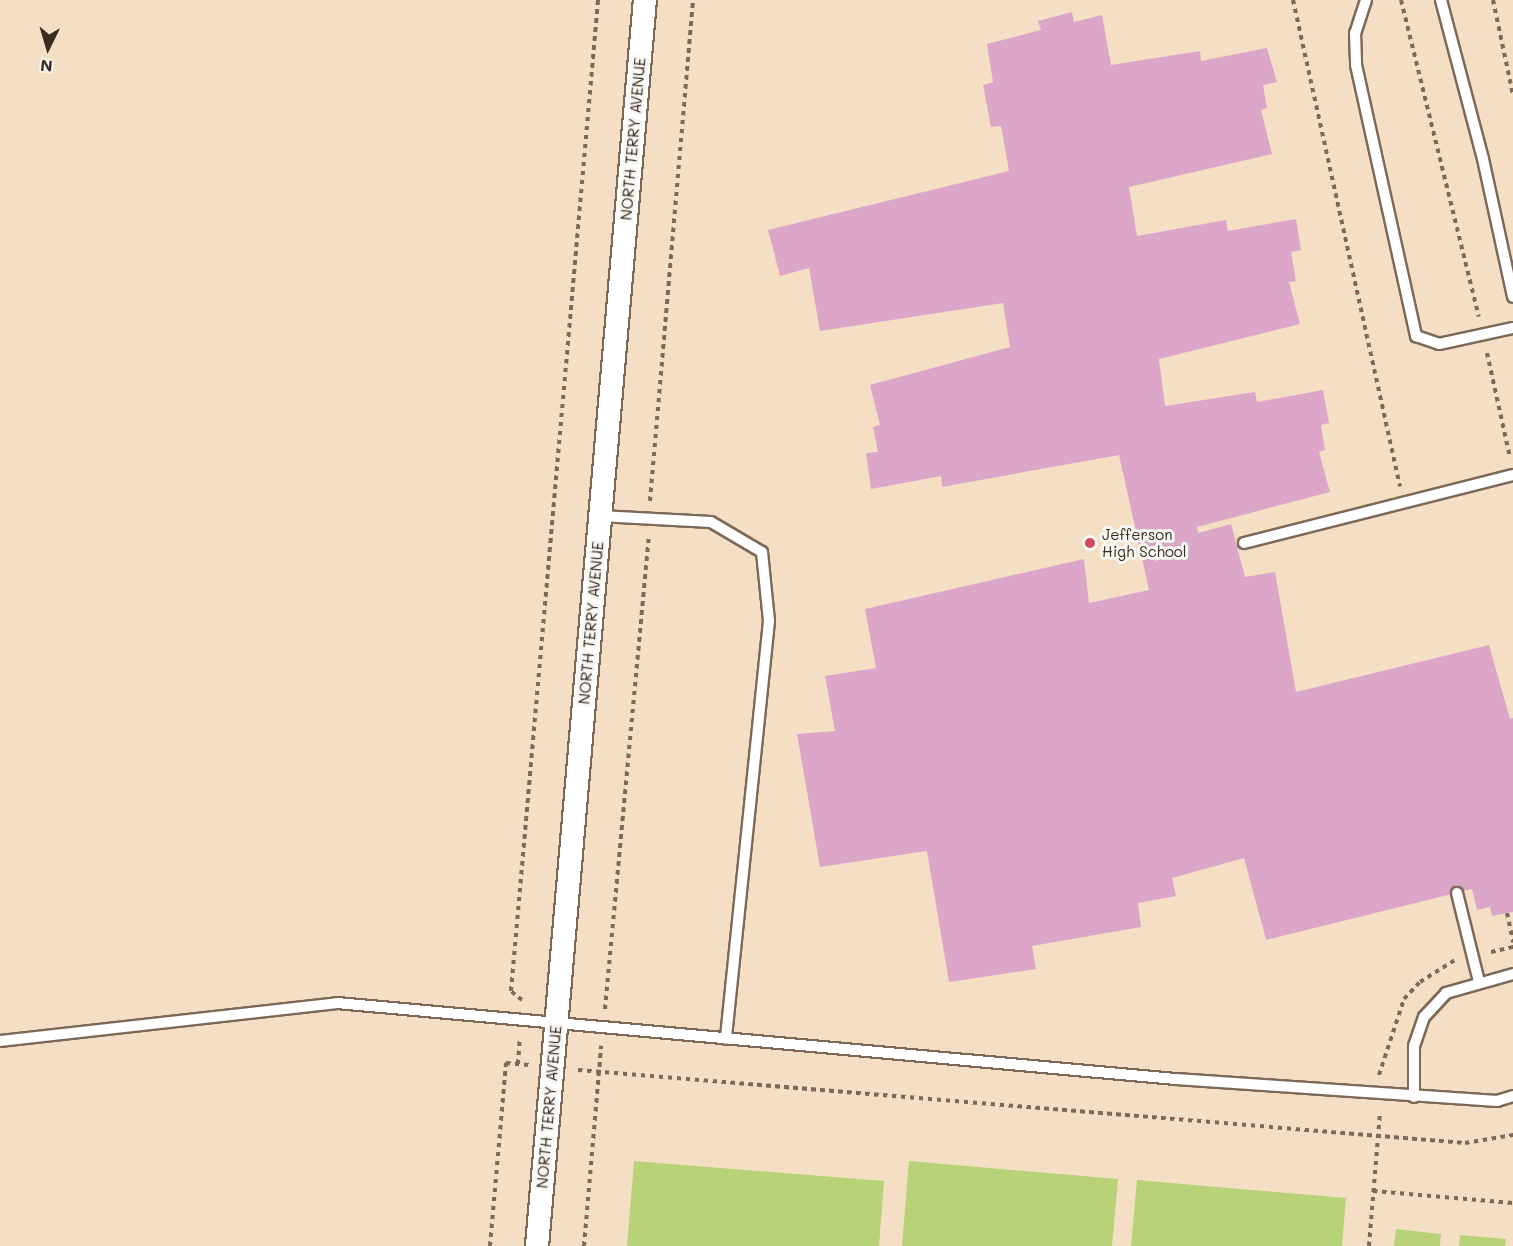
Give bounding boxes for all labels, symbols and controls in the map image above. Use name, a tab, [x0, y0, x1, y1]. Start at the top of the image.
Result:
north arrow	[18, 18, 78, 78]
text: N	[39, 55, 53, 77]
street label: NORTH TERRY AVENUE	[617, 57, 649, 221]
place label: Jefferson High School	[1102, 525, 1187, 560]
marker: Jefferson High School	[1083, 536, 1097, 550]
street label: NORTH TERRY AVENUE	[575, 541, 607, 705]
street label: NORTH TERRY AVENUE	[533, 1025, 565, 1189]

